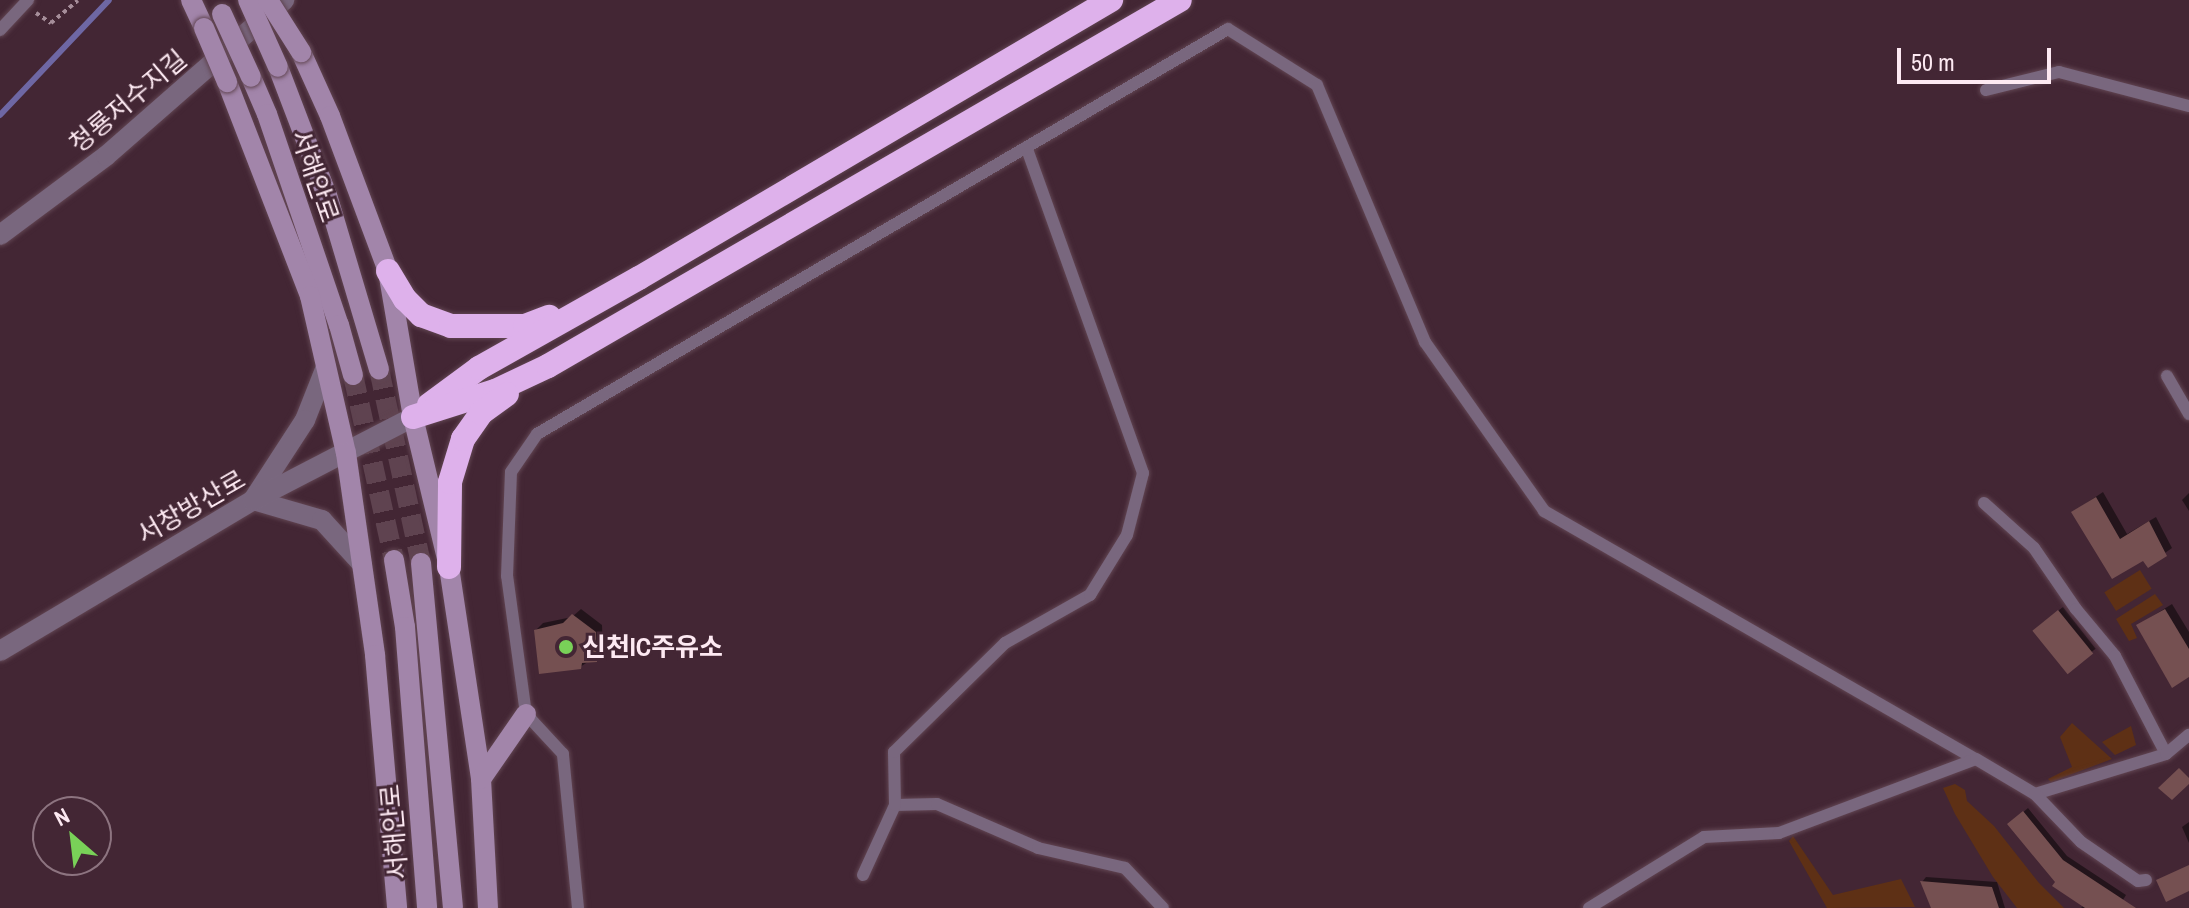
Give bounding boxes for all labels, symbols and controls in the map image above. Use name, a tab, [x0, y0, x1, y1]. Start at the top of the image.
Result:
scale bar	[1901, 32, 2055, 82]
street label: 청룡저수지길	[63, 43, 193, 159]
text: 50 m	[1911, 46, 1955, 78]
street label: 서해안로	[285, 126, 345, 226]
street label: 서창방산로	[131, 464, 251, 550]
place label: 신천IC주유소	[582, 631, 723, 663]
marker: 신천IC주유소	[557, 638, 575, 656]
street label: 서해안로	[374, 783, 414, 881]
north arrow	[32, 796, 112, 876]
text: N	[49, 800, 74, 833]

